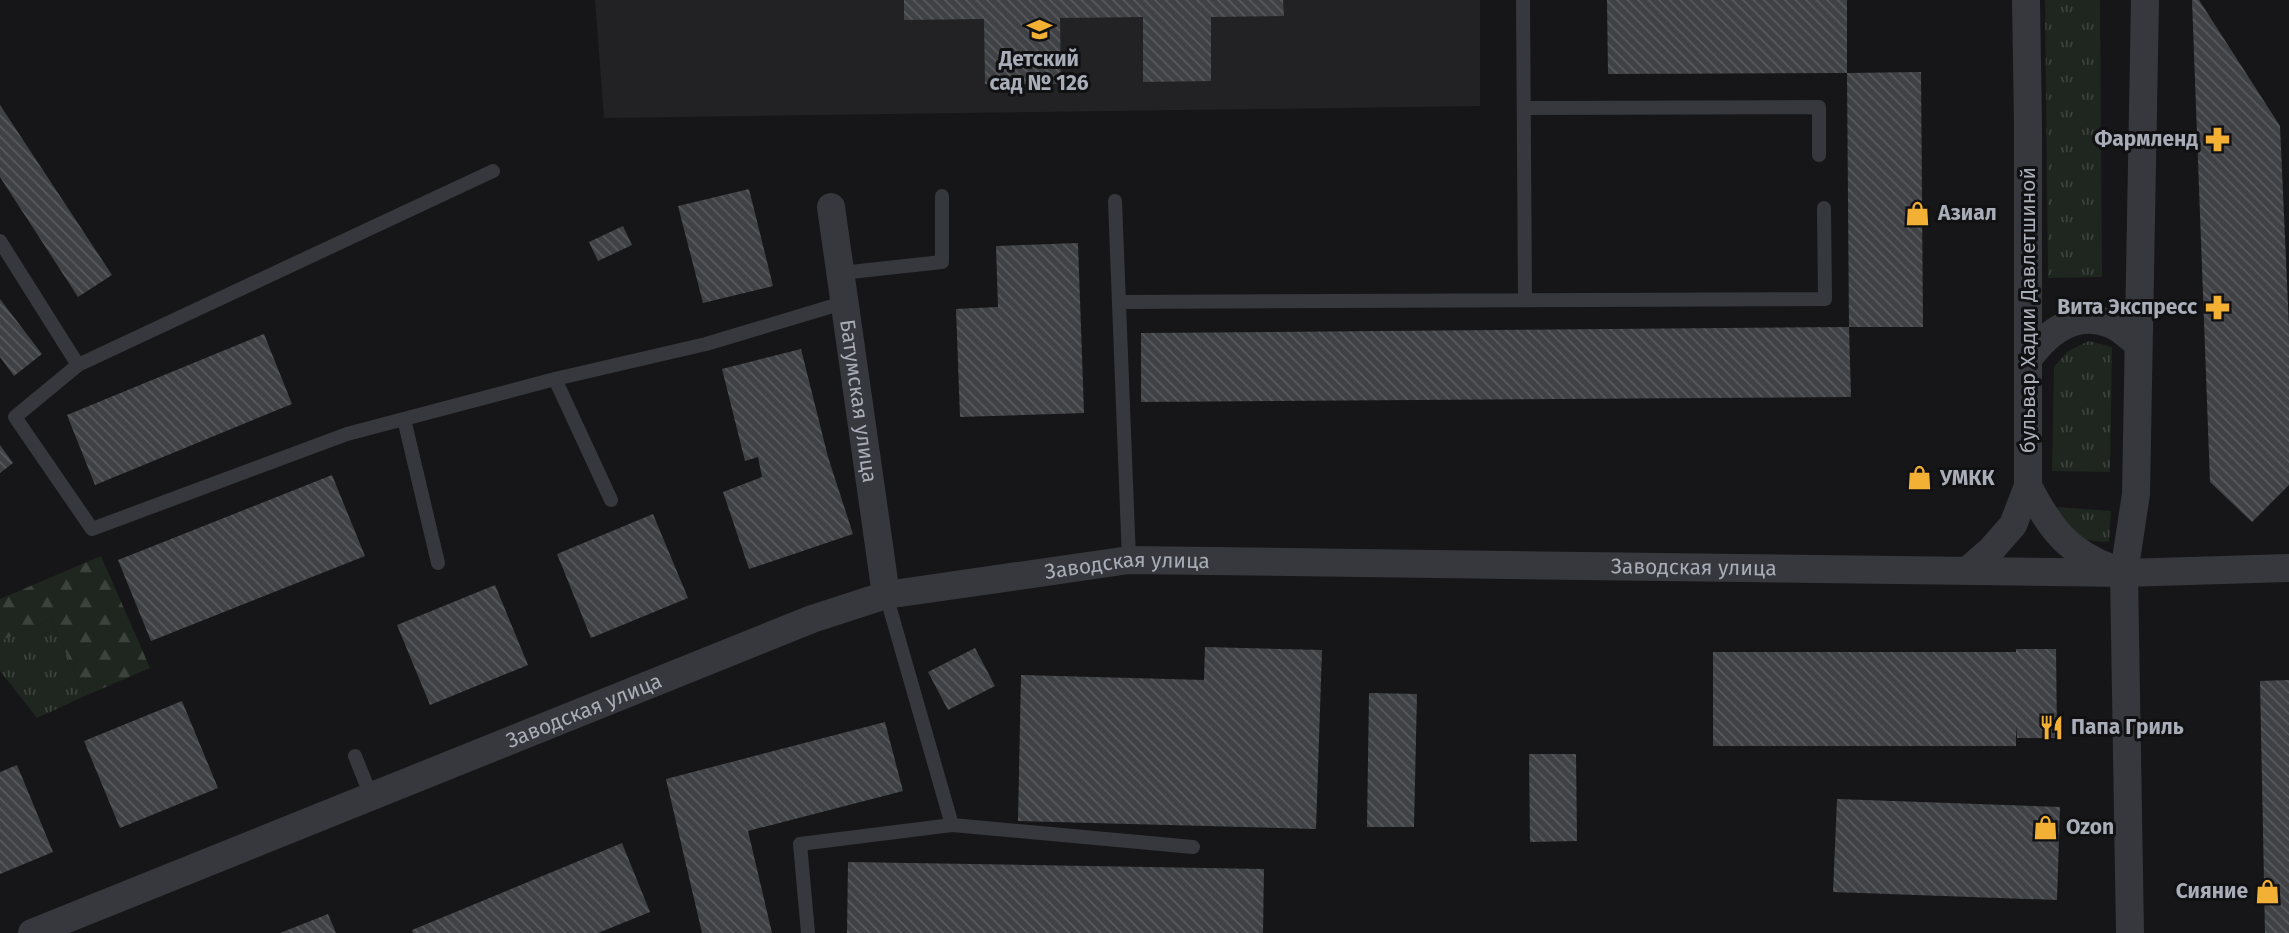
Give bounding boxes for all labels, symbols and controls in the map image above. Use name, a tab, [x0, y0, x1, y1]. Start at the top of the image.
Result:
school or university icon: Детский сад № 126	[1025, 16, 1053, 44]
place label: Детский сад № 126	[989, 46, 1089, 96]
pharmacy icon: Фармленд	[2204, 125, 2232, 153]
place label: Фармленд	[2095, 126, 2198, 152]
street label: бульвар Хадии Давлетшиной	[2015, 167, 2041, 453]
shop icon: Азиал	[1904, 199, 1932, 227]
place label: Азиал	[1937, 200, 1997, 226]
pharmacy icon: Вита Экспресс	[2203, 293, 2231, 321]
place label: Вита Экспресс	[2057, 294, 2197, 320]
street label: Батумская улица	[834, 318, 883, 484]
shop icon: УМКК	[1906, 464, 1934, 492]
place label: УМКК	[1939, 465, 1995, 491]
street label: Заводская улица	[1043, 546, 1210, 585]
street label: Заводская улица	[1611, 553, 1777, 581]
street label: Заводская улица	[502, 668, 666, 754]
restaurant icon: Папа Гриль	[2037, 713, 2065, 741]
place label: Папа Гриль	[2071, 714, 2184, 740]
shop icon: Ozon	[2032, 813, 2060, 841]
place label: Ozon	[2066, 814, 2114, 840]
shop icon: Сияние	[2254, 877, 2282, 905]
place label: Сияние	[2176, 878, 2248, 904]

